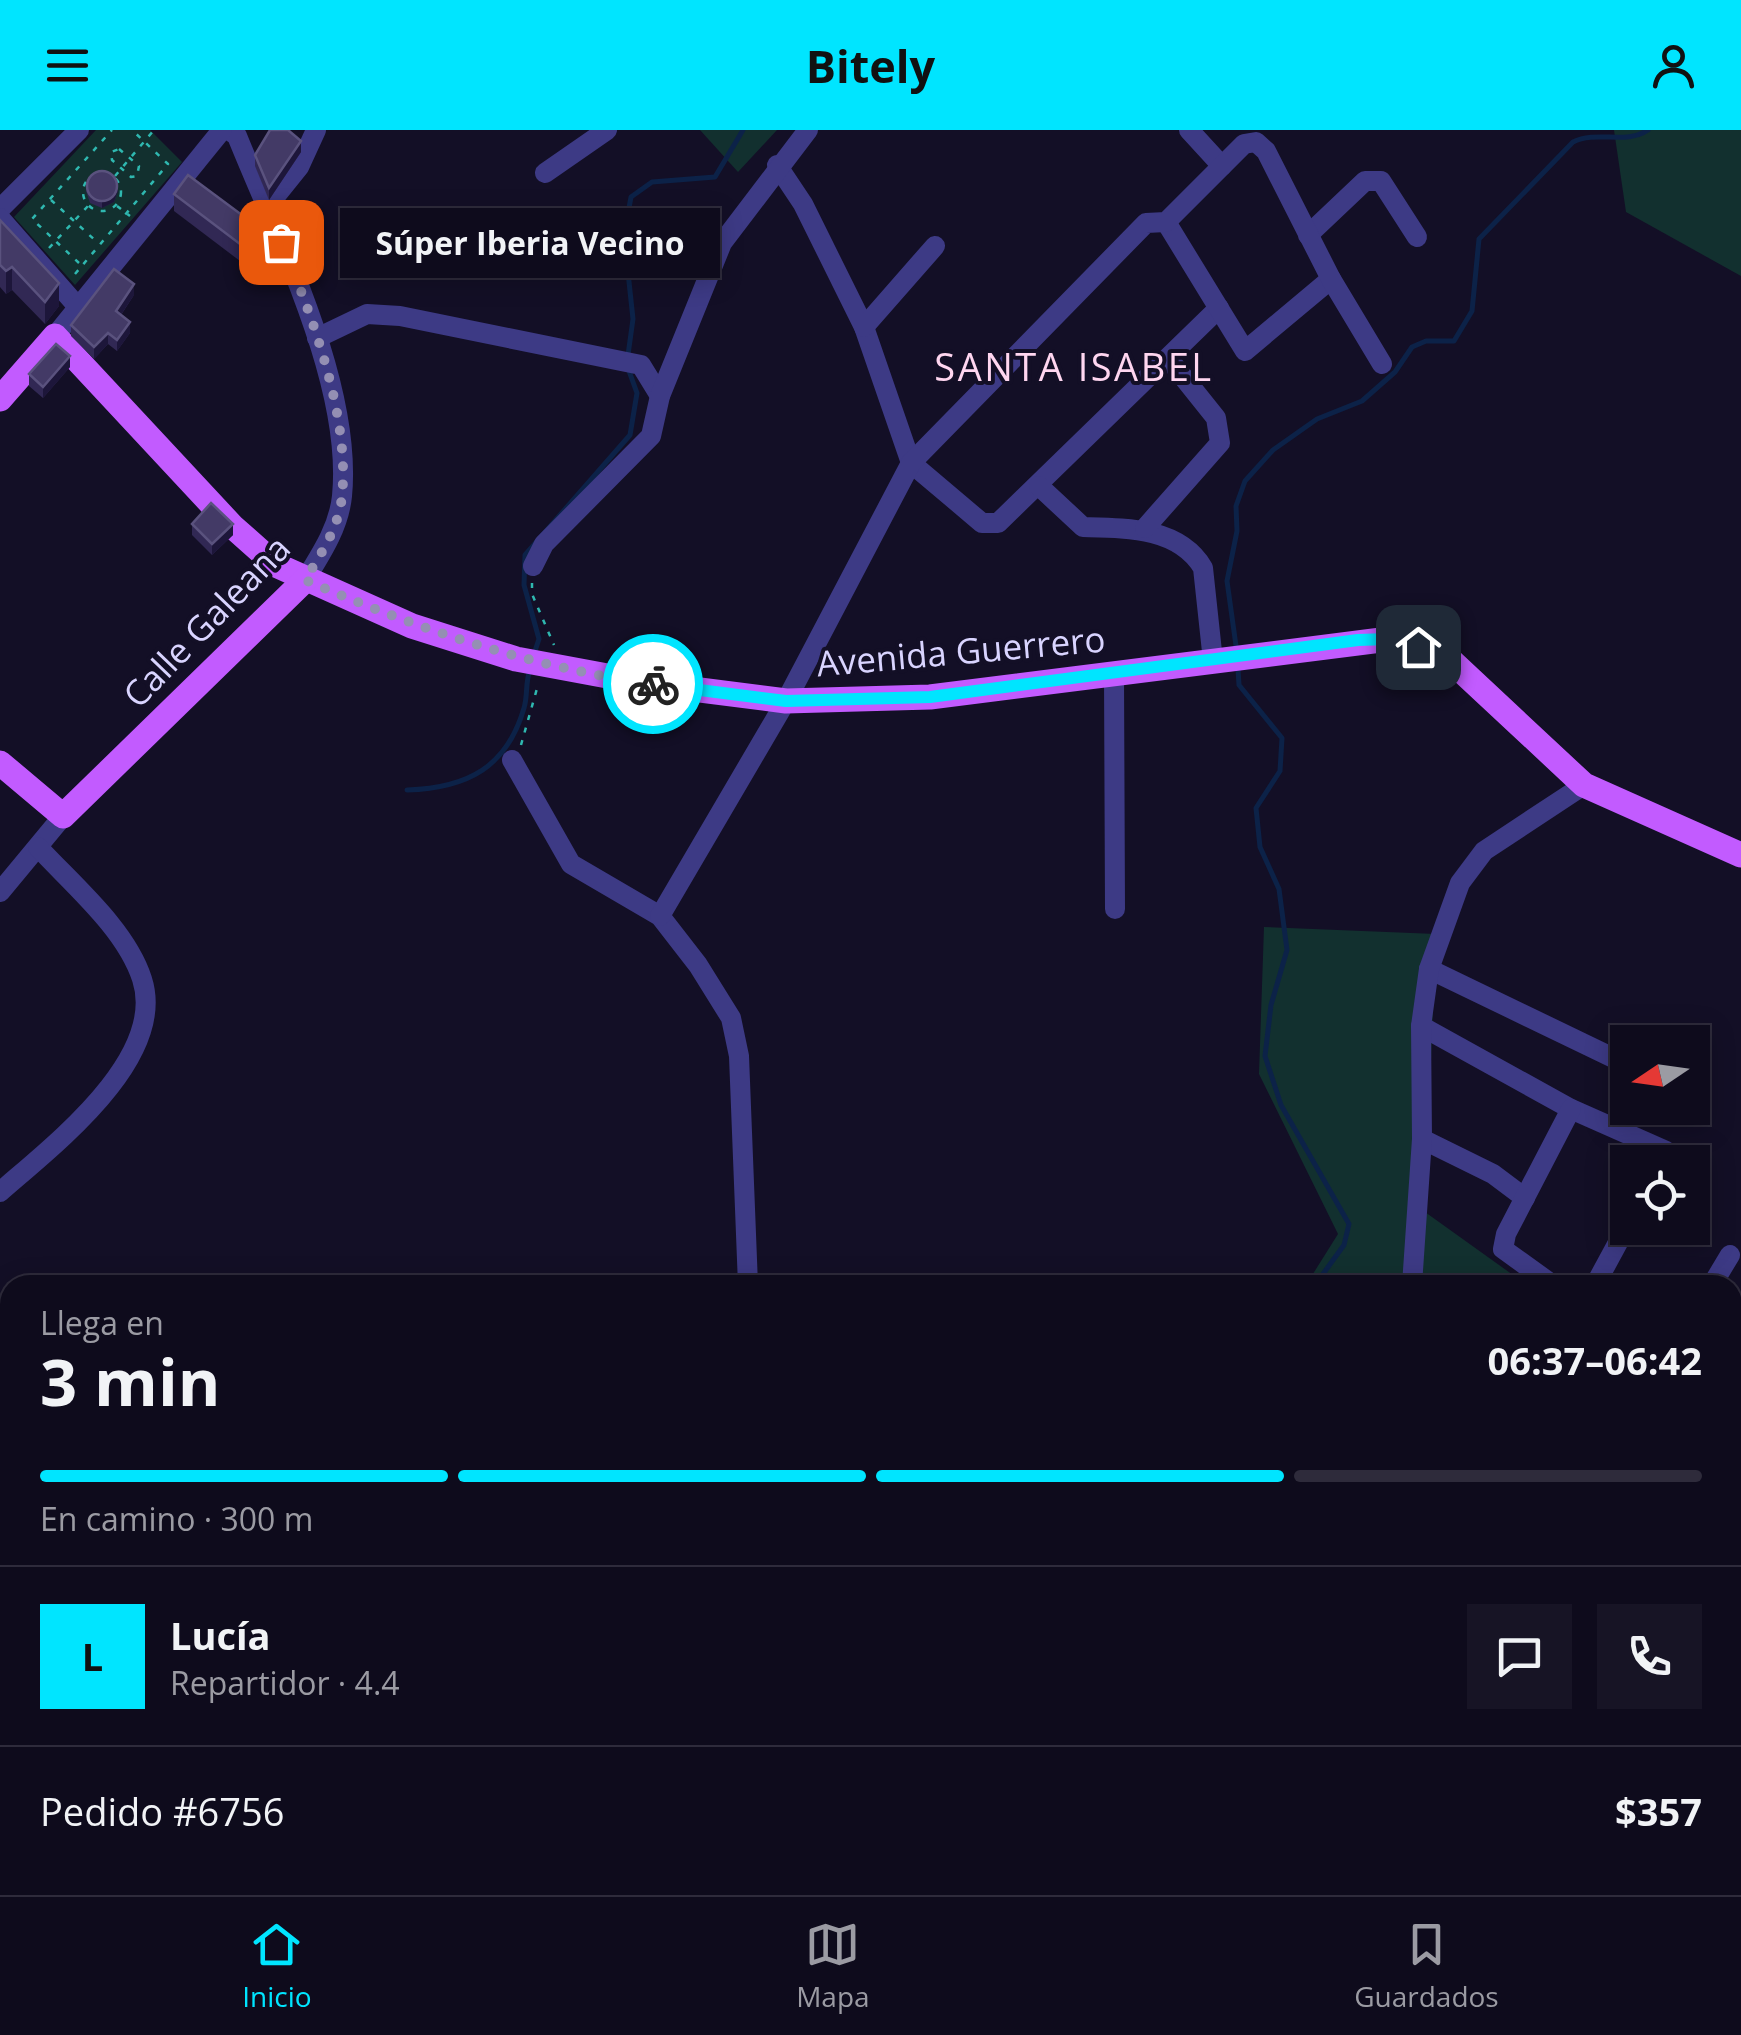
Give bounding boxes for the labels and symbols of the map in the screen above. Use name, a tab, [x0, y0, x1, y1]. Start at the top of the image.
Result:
pin	[239, 200, 324, 285]
callout: Súper Iberia Vecino	[341, 207, 721, 277]
district label: SANTA ISABEL	[934, 340, 1214, 392]
street label: Calle Galeana	[112, 525, 300, 717]
pin	[1376, 605, 1461, 690]
street label: Avenida Guerrero	[815, 614, 1107, 687]
courier	[603, 634, 703, 734]
north arrow	[1610, 1025, 1710, 1125]

